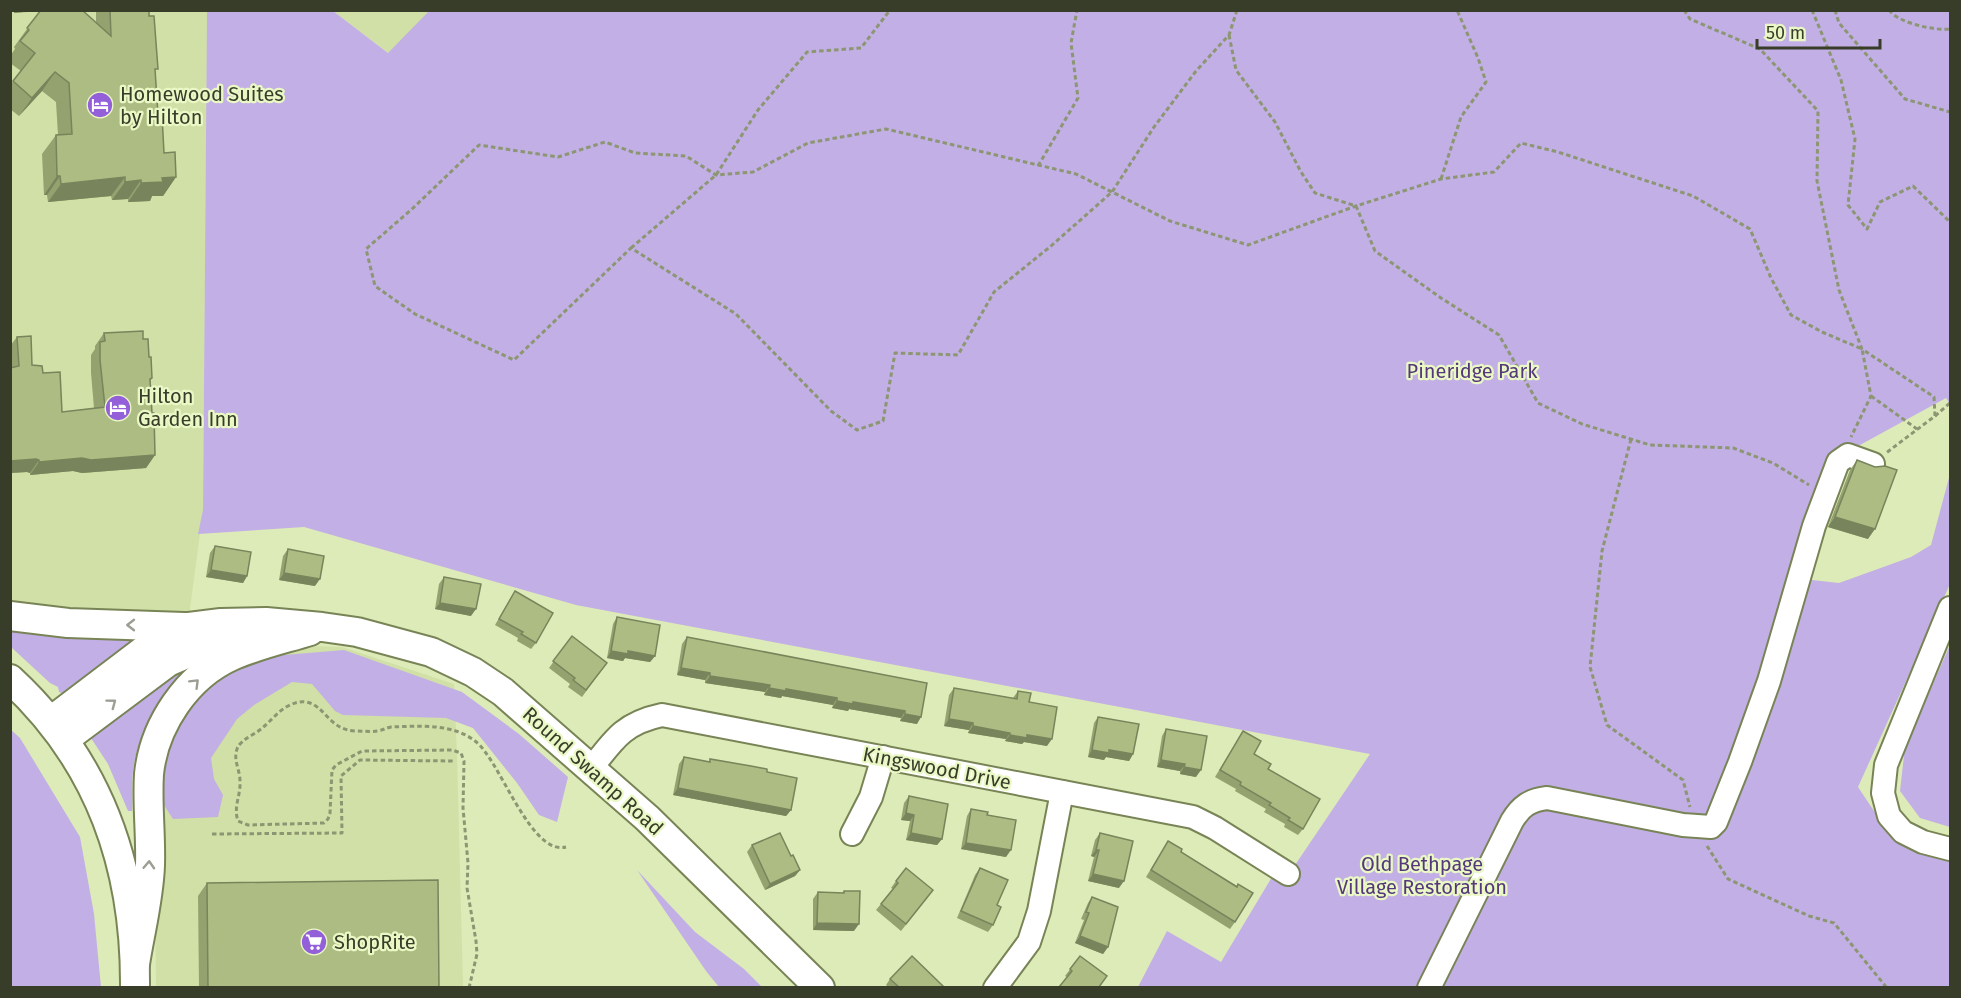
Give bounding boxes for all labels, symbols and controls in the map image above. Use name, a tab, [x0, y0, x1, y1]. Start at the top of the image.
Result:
scale bar	[1757, 12, 1880, 50]
text: 50 m	[1766, 22, 1805, 44]
place label: Homewood Suites by Hilton	[120, 82, 284, 129]
hotel icon: Homewood Suites by Hilton	[85, 90, 115, 120]
park label: Pineridge Park	[1407, 359, 1538, 383]
place label: Hilton Garden Inn	[138, 384, 238, 431]
hotel icon: Hilton Garden Inn	[103, 393, 133, 423]
one-way arrow	[127, 619, 136, 631]
one-way arrow	[187, 679, 198, 690]
one-way arrow	[105, 700, 116, 711]
street label: Round Swamp Road	[518, 702, 668, 840]
street label: Kingswood Drive	[861, 742, 1013, 794]
park label: Old Bethpage Village Restoration	[1337, 852, 1507, 899]
one-way arrow	[143, 860, 156, 869]
supermarket icon: ShopRite	[299, 927, 329, 957]
place label: ShopRite	[334, 930, 416, 954]

